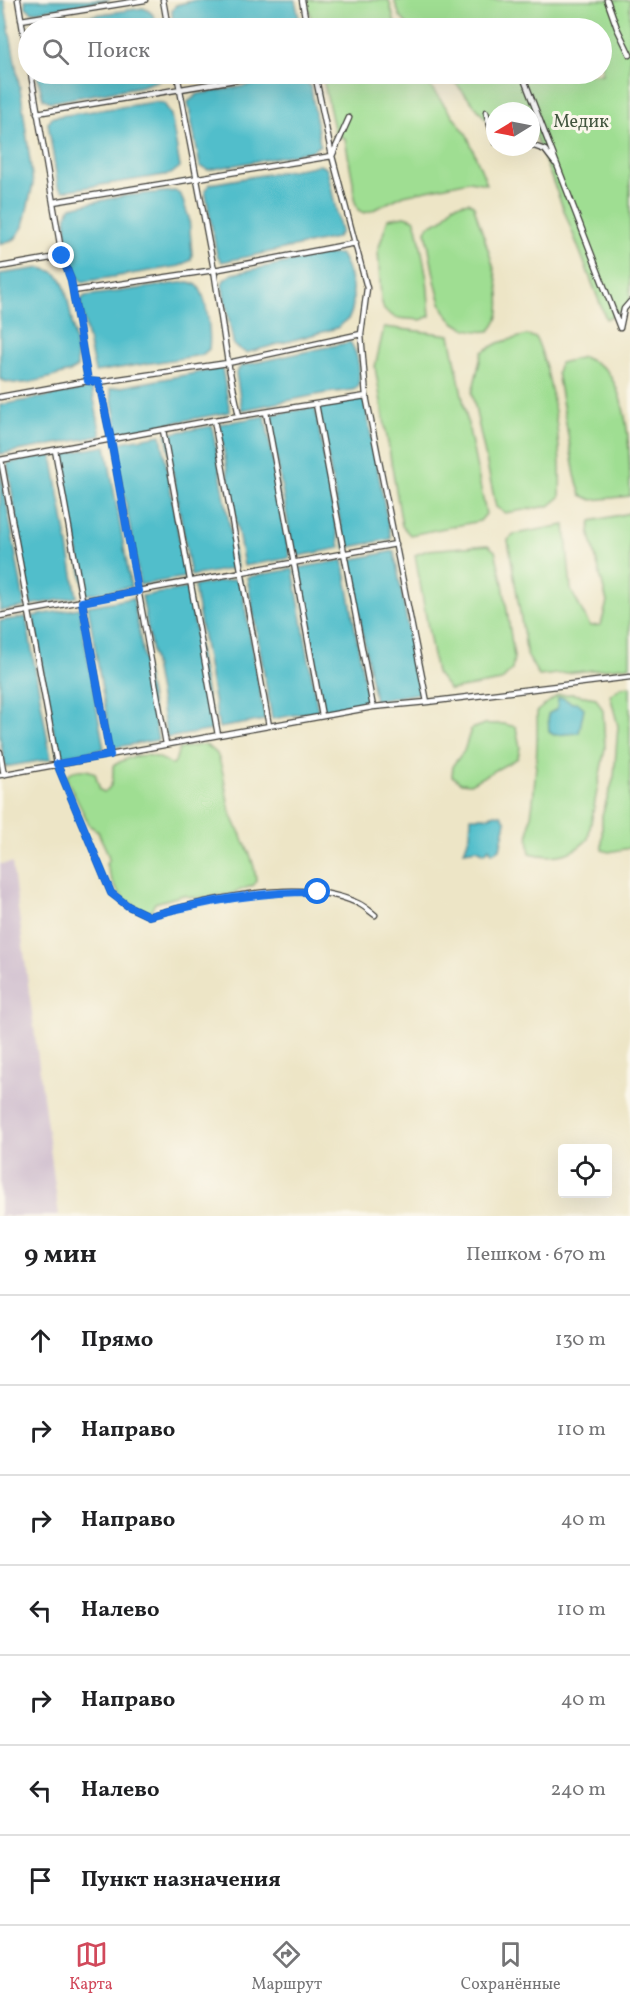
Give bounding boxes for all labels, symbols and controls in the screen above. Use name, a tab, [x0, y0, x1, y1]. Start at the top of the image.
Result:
search box	[18, 18, 612, 84]
icon: search	[39, 35, 72, 68]
text: Поиск	[87, 36, 150, 67]
north arrow	[486, 102, 540, 156]
park label: Медик	[553, 110, 609, 135]
route end	[48, 242, 74, 268]
route start	[304, 878, 330, 904]
map controls	[558, 1144, 612, 1198]
button: locate	[558, 1144, 612, 1198]
text: 9 мин	[24, 1237, 97, 1273]
text: Пешком · 670 m	[466, 1241, 606, 1269]
icon: ahead	[24, 1324, 57, 1357]
text: Прямо	[81, 1325, 153, 1356]
text: 130 m	[555, 1326, 606, 1354]
icon: right	[24, 1414, 57, 1447]
text: Направо	[81, 1415, 175, 1446]
text: 110 m	[557, 1416, 606, 1444]
icon: right	[24, 1504, 57, 1537]
text: Направо	[81, 1505, 175, 1536]
text: 40 m	[561, 1506, 606, 1534]
icon: left	[24, 1594, 57, 1627]
text: Налево	[81, 1595, 160, 1626]
text: 110 m	[557, 1596, 606, 1624]
icon: right	[24, 1684, 57, 1717]
text: Направо	[81, 1685, 175, 1716]
text: 40 m	[561, 1686, 606, 1714]
icon: left	[24, 1774, 57, 1807]
text: Налево	[81, 1775, 160, 1806]
text: 240 m	[551, 1776, 606, 1804]
icon: arrive	[24, 1864, 57, 1897]
text: Пункт назначения	[81, 1865, 281, 1896]
tab: Карта	[69, 1938, 113, 1996]
tab: Маршрут	[252, 1938, 322, 1996]
tab: Сохранённые	[461, 1938, 561, 1996]

